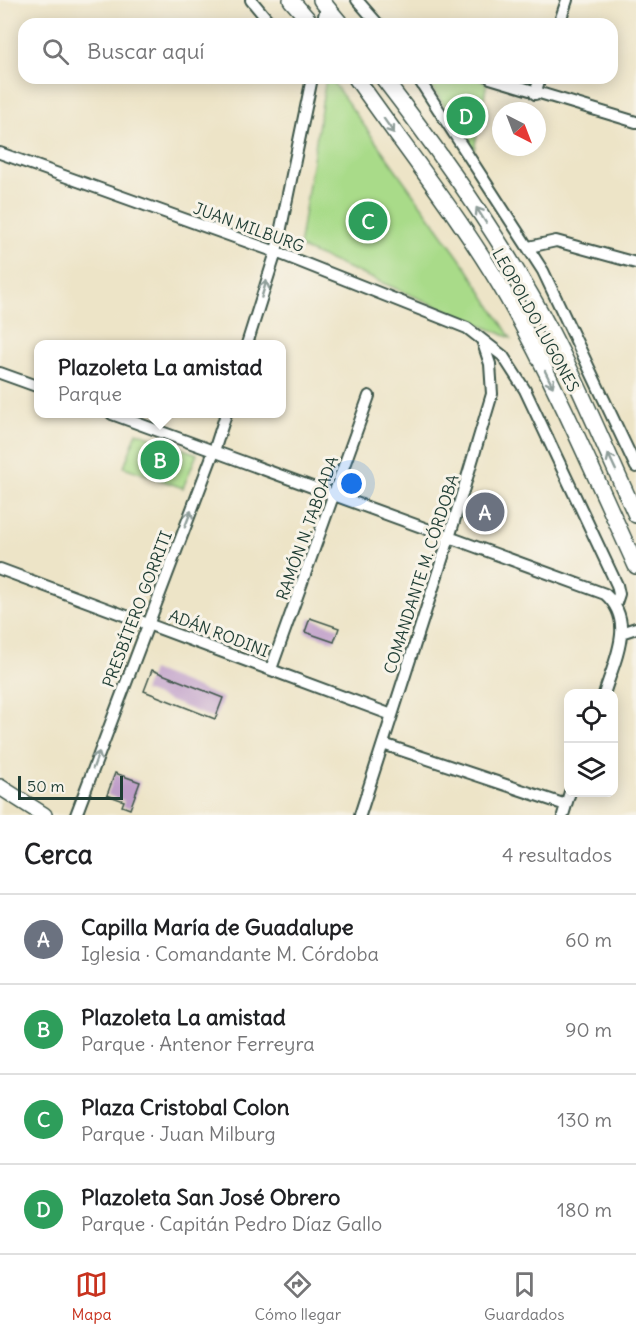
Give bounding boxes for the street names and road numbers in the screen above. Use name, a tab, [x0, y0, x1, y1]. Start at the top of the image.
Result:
street label: JUAN MILBURG	[191, 198, 307, 256]
street label: LEOPOLDO LUGONES	[488, 245, 584, 395]
street label: RAMÓN N. TABOADA	[272, 453, 342, 603]
street label: COMANDANTE M. CÓRDOBA	[379, 472, 463, 676]
street label: PRESBÍTERO GORRITI	[98, 528, 176, 690]
street label: ADÁN RODINI	[166, 605, 272, 661]

